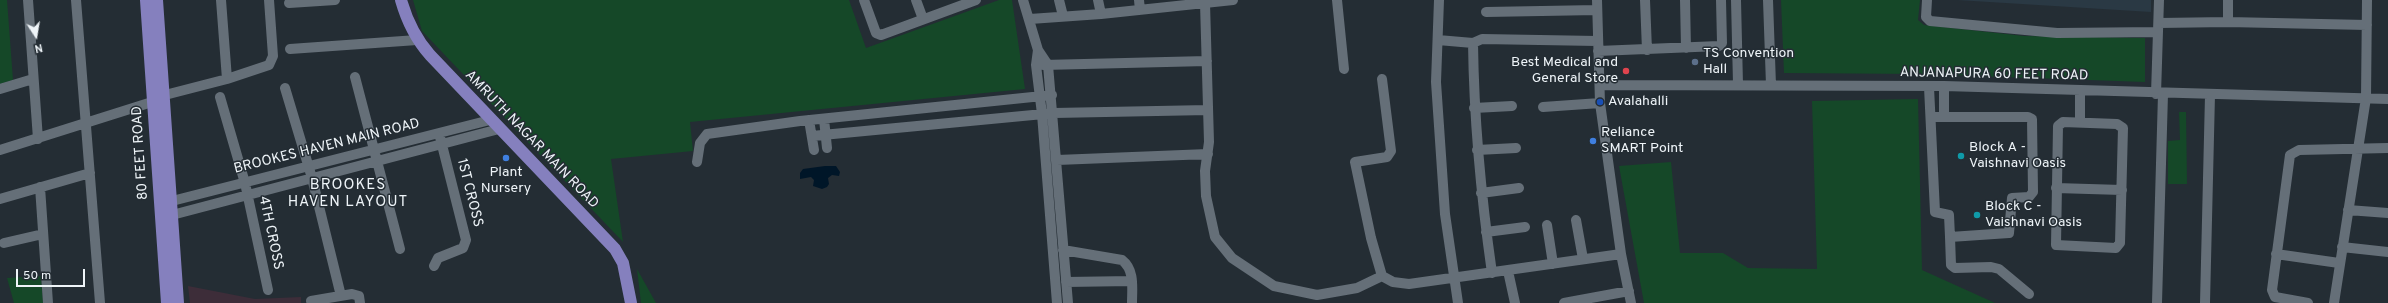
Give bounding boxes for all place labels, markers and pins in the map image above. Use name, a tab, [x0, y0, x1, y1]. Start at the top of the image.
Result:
place label: TS Convention Hall	[1703, 46, 1794, 78]
place label: Best Medical and General Store	[1511, 55, 1618, 88]
marker: TS Convention Hall	[1690, 57, 1700, 67]
marker: Best Medical and General Store	[1621, 66, 1631, 76]
place label: Avalahalli	[1608, 94, 1668, 110]
marker: Avalahalli	[1595, 97, 1605, 107]
place label: Reliance SMART Point	[1601, 125, 1683, 158]
marker: Reliance SMART Point	[1588, 136, 1598, 146]
place label: Block A - Vaishnavi Oasis	[1969, 140, 2066, 172]
marker: Block A - Vaishnavi Oasis	[1956, 151, 1966, 161]
marker: Plant Nursery	[501, 153, 511, 163]
place label: Plant Nursery	[481, 165, 531, 198]
place label: Block C - Vaishnavi Oasis	[1985, 199, 2082, 232]
marker: Block C - Vaishnavi Oasis	[1972, 210, 1982, 220]

